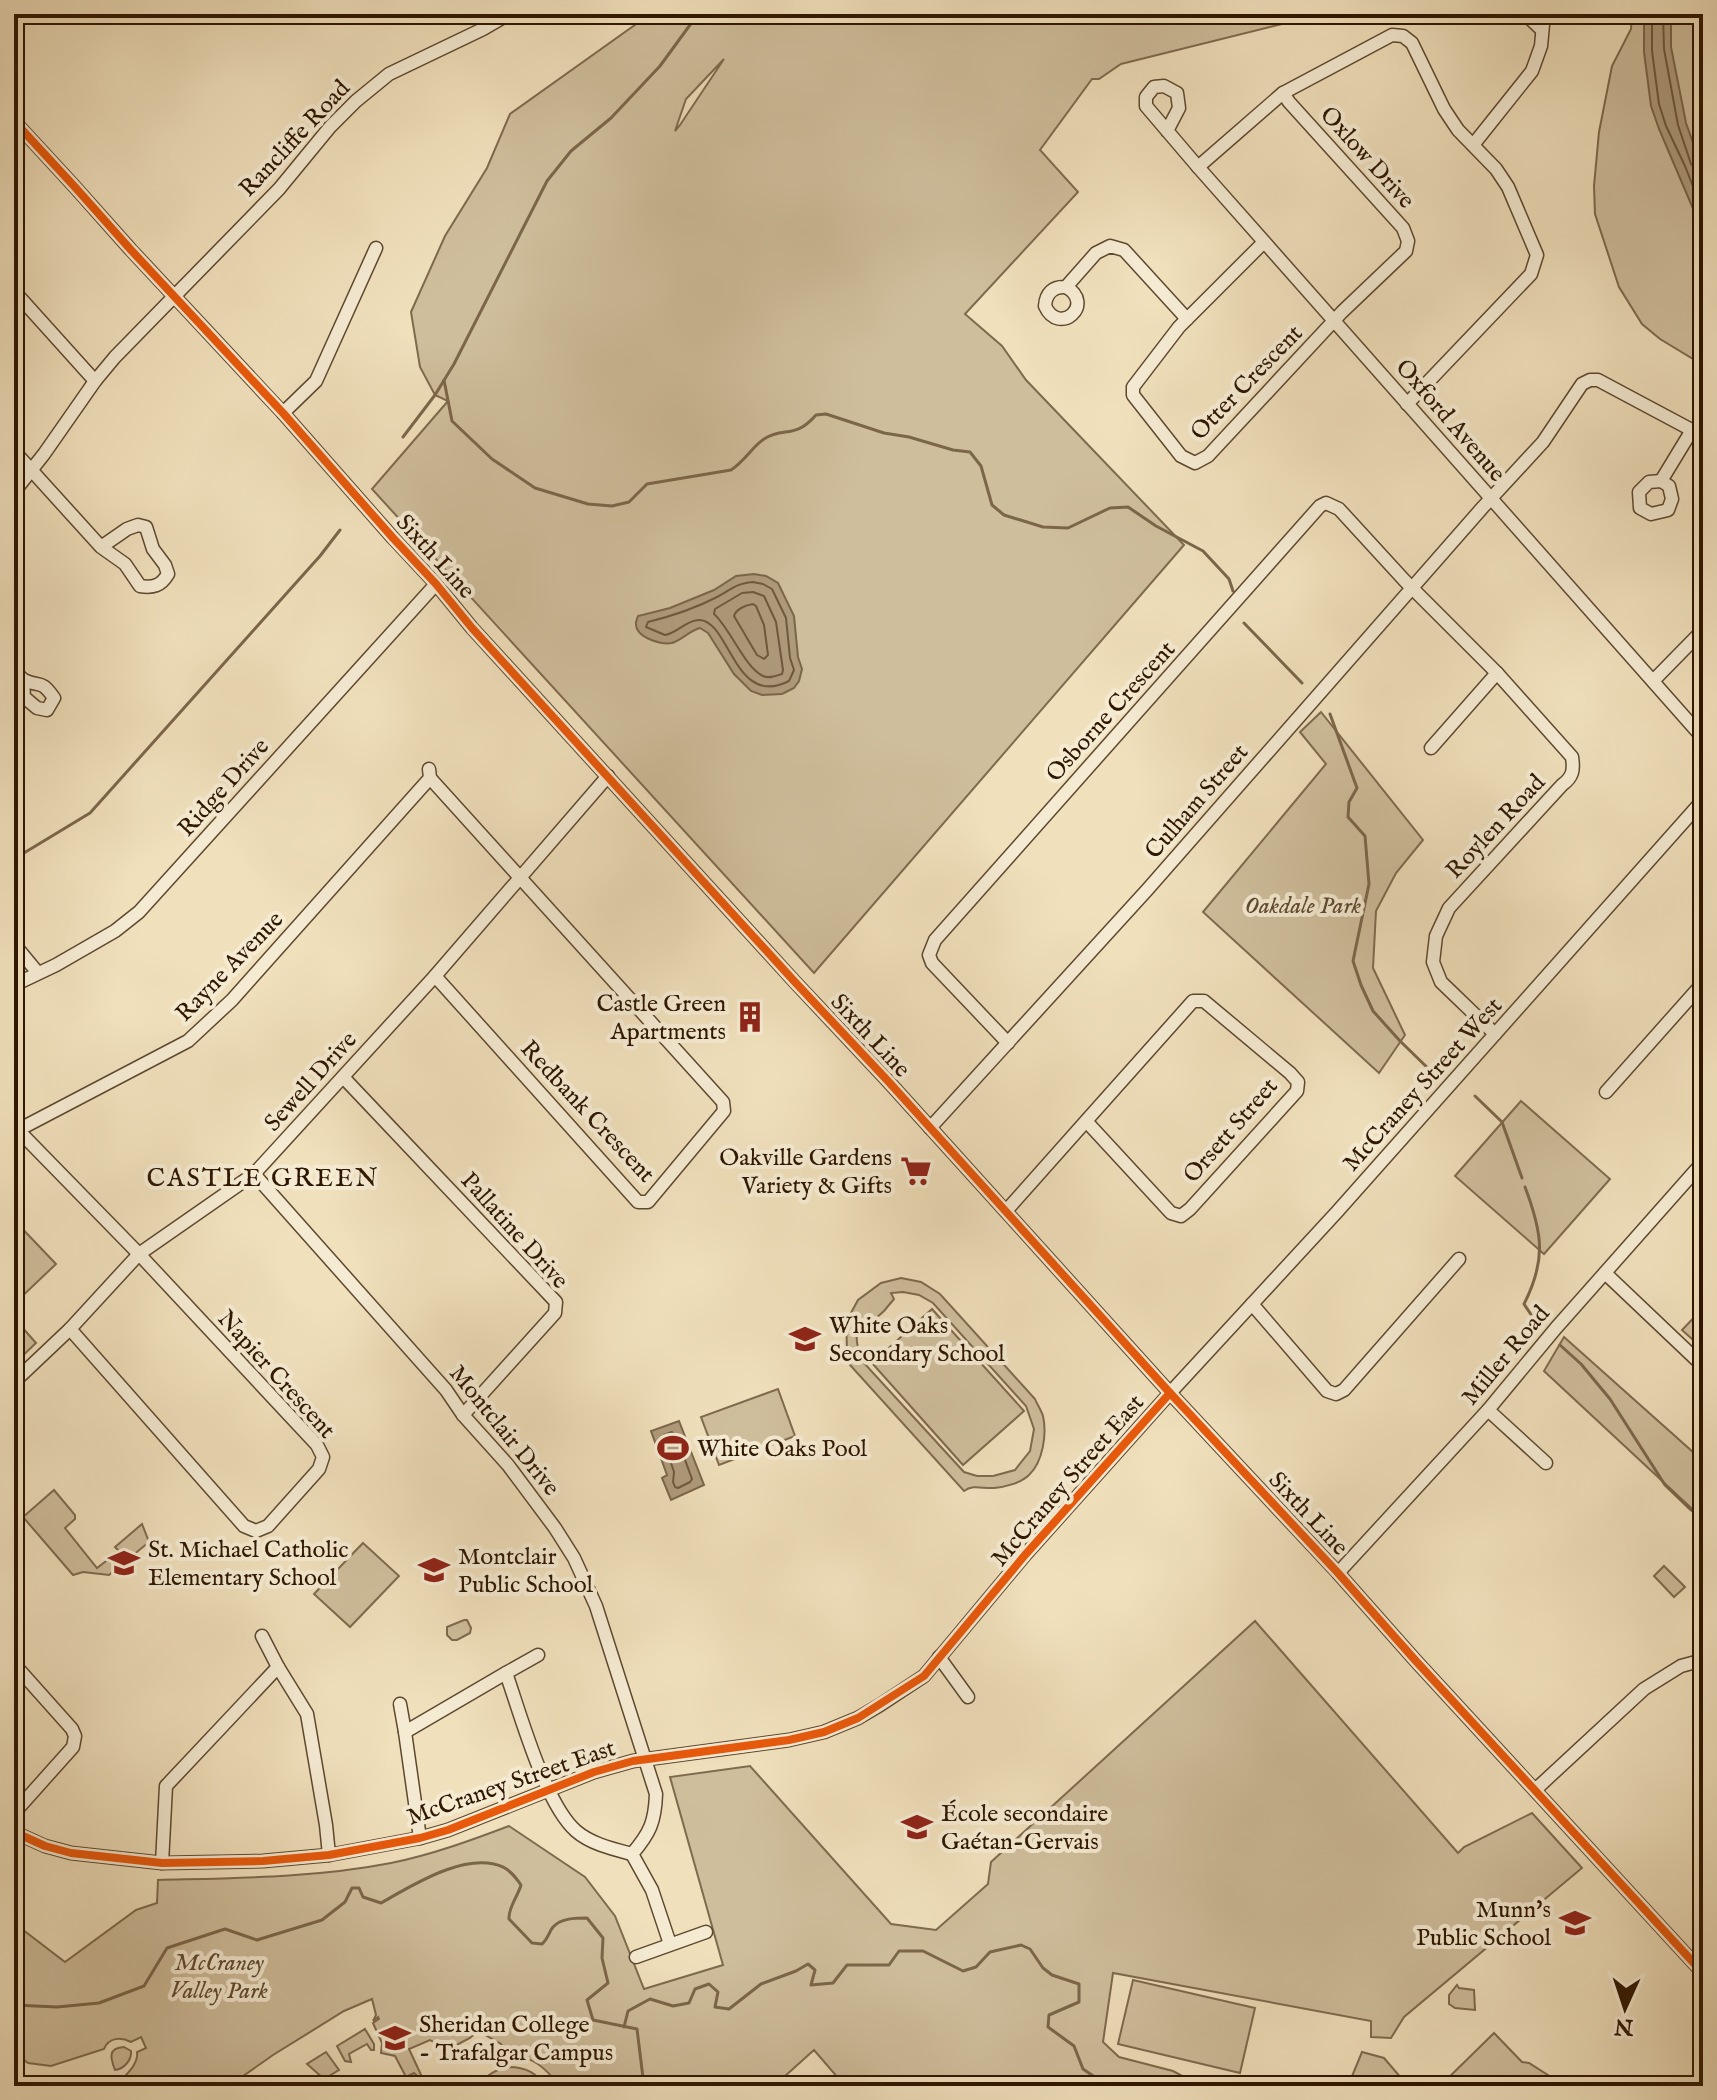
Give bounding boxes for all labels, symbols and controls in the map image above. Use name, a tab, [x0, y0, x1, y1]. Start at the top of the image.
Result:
street label: Rancliffe Road	[233, 74, 358, 204]
street label: Oxlow Drive	[1313, 100, 1421, 216]
street label: Otter Crescent	[1184, 319, 1310, 447]
street label: Oxford Avenue	[1388, 353, 1512, 489]
street label: Sixth Line	[389, 508, 481, 606]
street label: Osborne Crescent	[1040, 635, 1183, 789]
street label: Ridge Drive	[172, 732, 277, 844]
street label: Culham Street	[1139, 738, 1256, 866]
street label: Roylen Road	[1440, 768, 1553, 886]
park label: Oakdale Park	[1245, 891, 1362, 922]
street label: Rayne Avenue	[169, 905, 291, 1029]
street label: Sixth Line	[823, 987, 917, 1085]
place label: Castle Green Apartments	[596, 989, 726, 1048]
street label: McCraney Street West	[1337, 991, 1510, 1179]
building icon: Castle Green Apartments	[733, 1000, 767, 1034]
street label: Sewell Drive	[258, 1025, 364, 1139]
street label: Redbank Crescent	[513, 1034, 661, 1190]
street label: Orsett Street	[1177, 1072, 1285, 1190]
place label: Oakville Gardens Variety & Gifts	[719, 1143, 892, 1202]
supermarket icon: Oakville Gardens Variety & Gifts	[899, 1154, 933, 1188]
district label: CASTLE GREEN	[146, 1162, 380, 1195]
street label: Pallatine Drive	[453, 1166, 575, 1296]
street label: Miller Road	[1455, 1299, 1557, 1412]
street label: Napier Crescent	[210, 1304, 342, 1446]
place label: White Oaks Secondary School	[829, 1311, 1005, 1370]
school or university icon: White Oaks Secondary School	[788, 1322, 822, 1356]
street label: Montclair Drive	[442, 1359, 566, 1503]
street label: McCraney Street East	[985, 1388, 1151, 1574]
sports icon: White Oaks Pool	[656, 1431, 690, 1465]
place label: White Oaks Pool	[697, 1434, 868, 1465]
street label: Sixth Line	[1261, 1465, 1355, 1563]
place label: St. Michael Catholic Elementary School	[148, 1535, 349, 1594]
place label: Montclair Public School	[458, 1542, 594, 1601]
school or university icon: St. Michael Catholic Elementary School	[107, 1546, 141, 1580]
school or university icon: Montclair Public School	[417, 1553, 451, 1587]
street label: McCraney Street East	[403, 1733, 620, 1834]
place label: École secondaire Gaétan-Gervais	[941, 1799, 1108, 1858]
school or university icon: École secondaire Gaétan-Gervais	[900, 1810, 934, 1844]
place label: Munn's Public School	[1416, 1895, 1551, 1954]
school or university icon: Munn's Public School	[1558, 1906, 1592, 1940]
park label: McCraney Valley Park	[170, 1948, 268, 2007]
north arrow	[1585, 1968, 1665, 2048]
place label: Sheridan College - Trafalgar Campus	[419, 2010, 613, 2069]
text: N	[1614, 2011, 1635, 2041]
school or university icon: Sheridan College - Trafalgar Campus	[378, 2021, 412, 2055]

